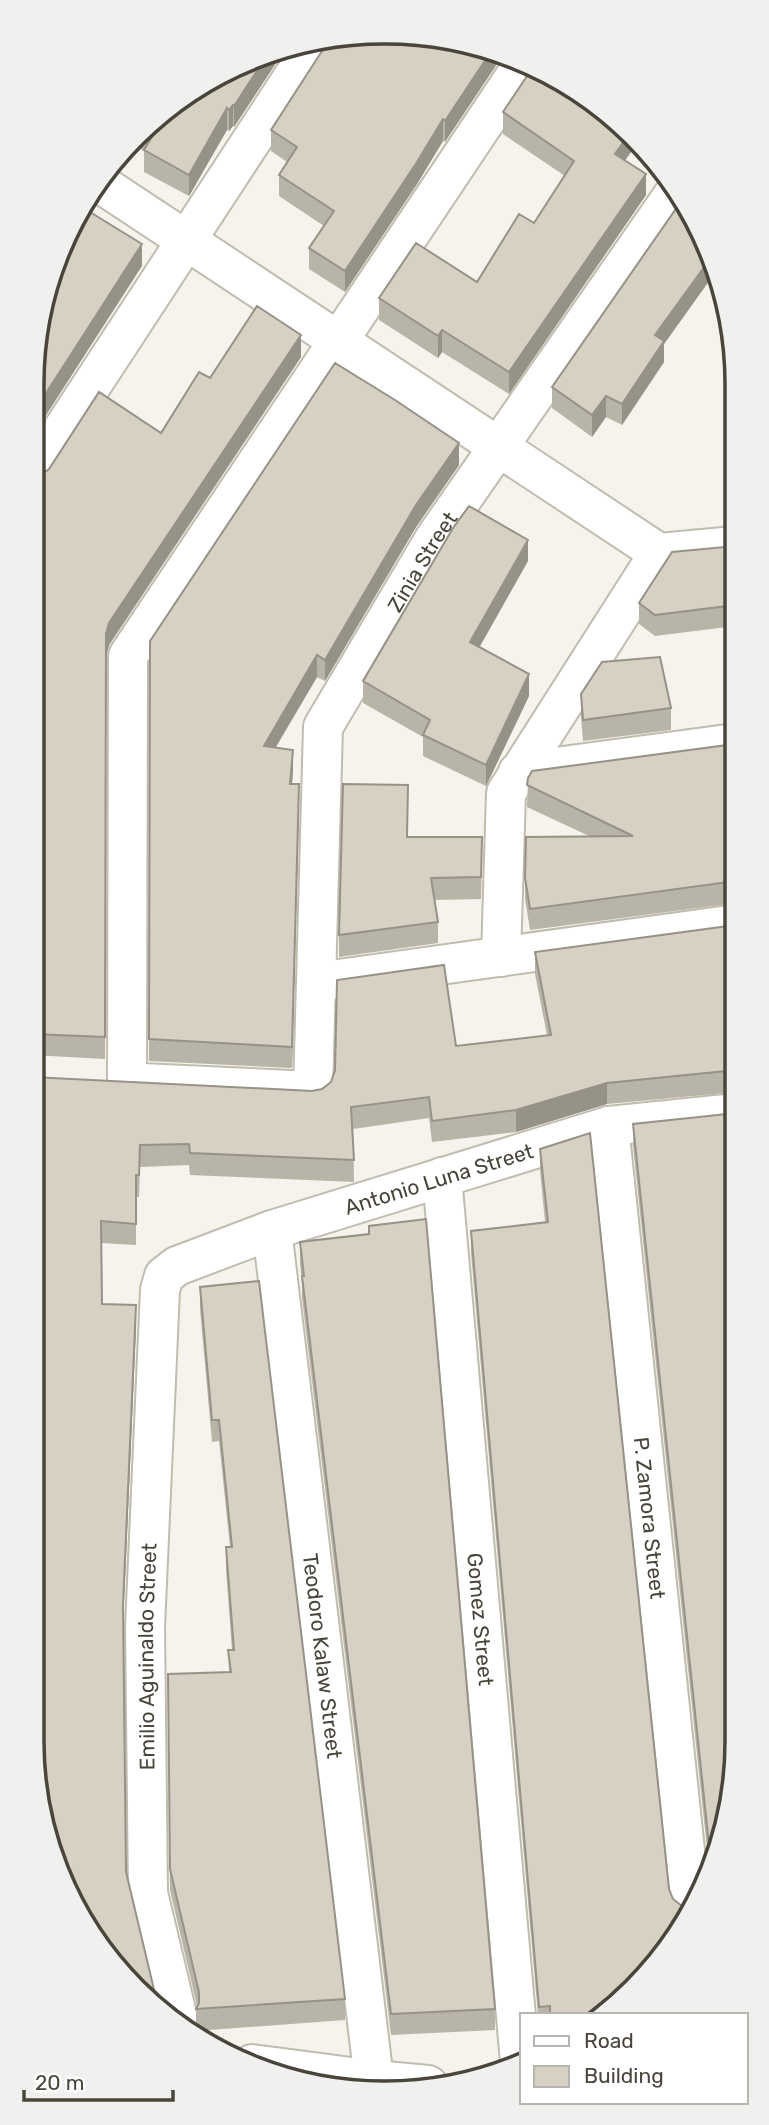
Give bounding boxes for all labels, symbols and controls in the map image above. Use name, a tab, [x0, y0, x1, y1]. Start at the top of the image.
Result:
street label: Zinia Street	[382, 507, 462, 616]
street label: Antonio Luna Street	[341, 1138, 536, 1219]
street label: P. Zamora Street	[629, 1436, 671, 1600]
street label: Emilio Aguinaldo Street	[132, 1542, 161, 1770]
street label: Teodoro Kalaw Street	[298, 1552, 348, 1760]
street label: Gomez Street	[463, 1552, 499, 1687]
legend	[520, 2013, 748, 2104]
text: Road	[584, 2028, 634, 2053]
scale bar	[24, 2058, 173, 2102]
text: Building	[584, 2063, 664, 2088]
text: 20 m	[35, 2070, 84, 2095]

